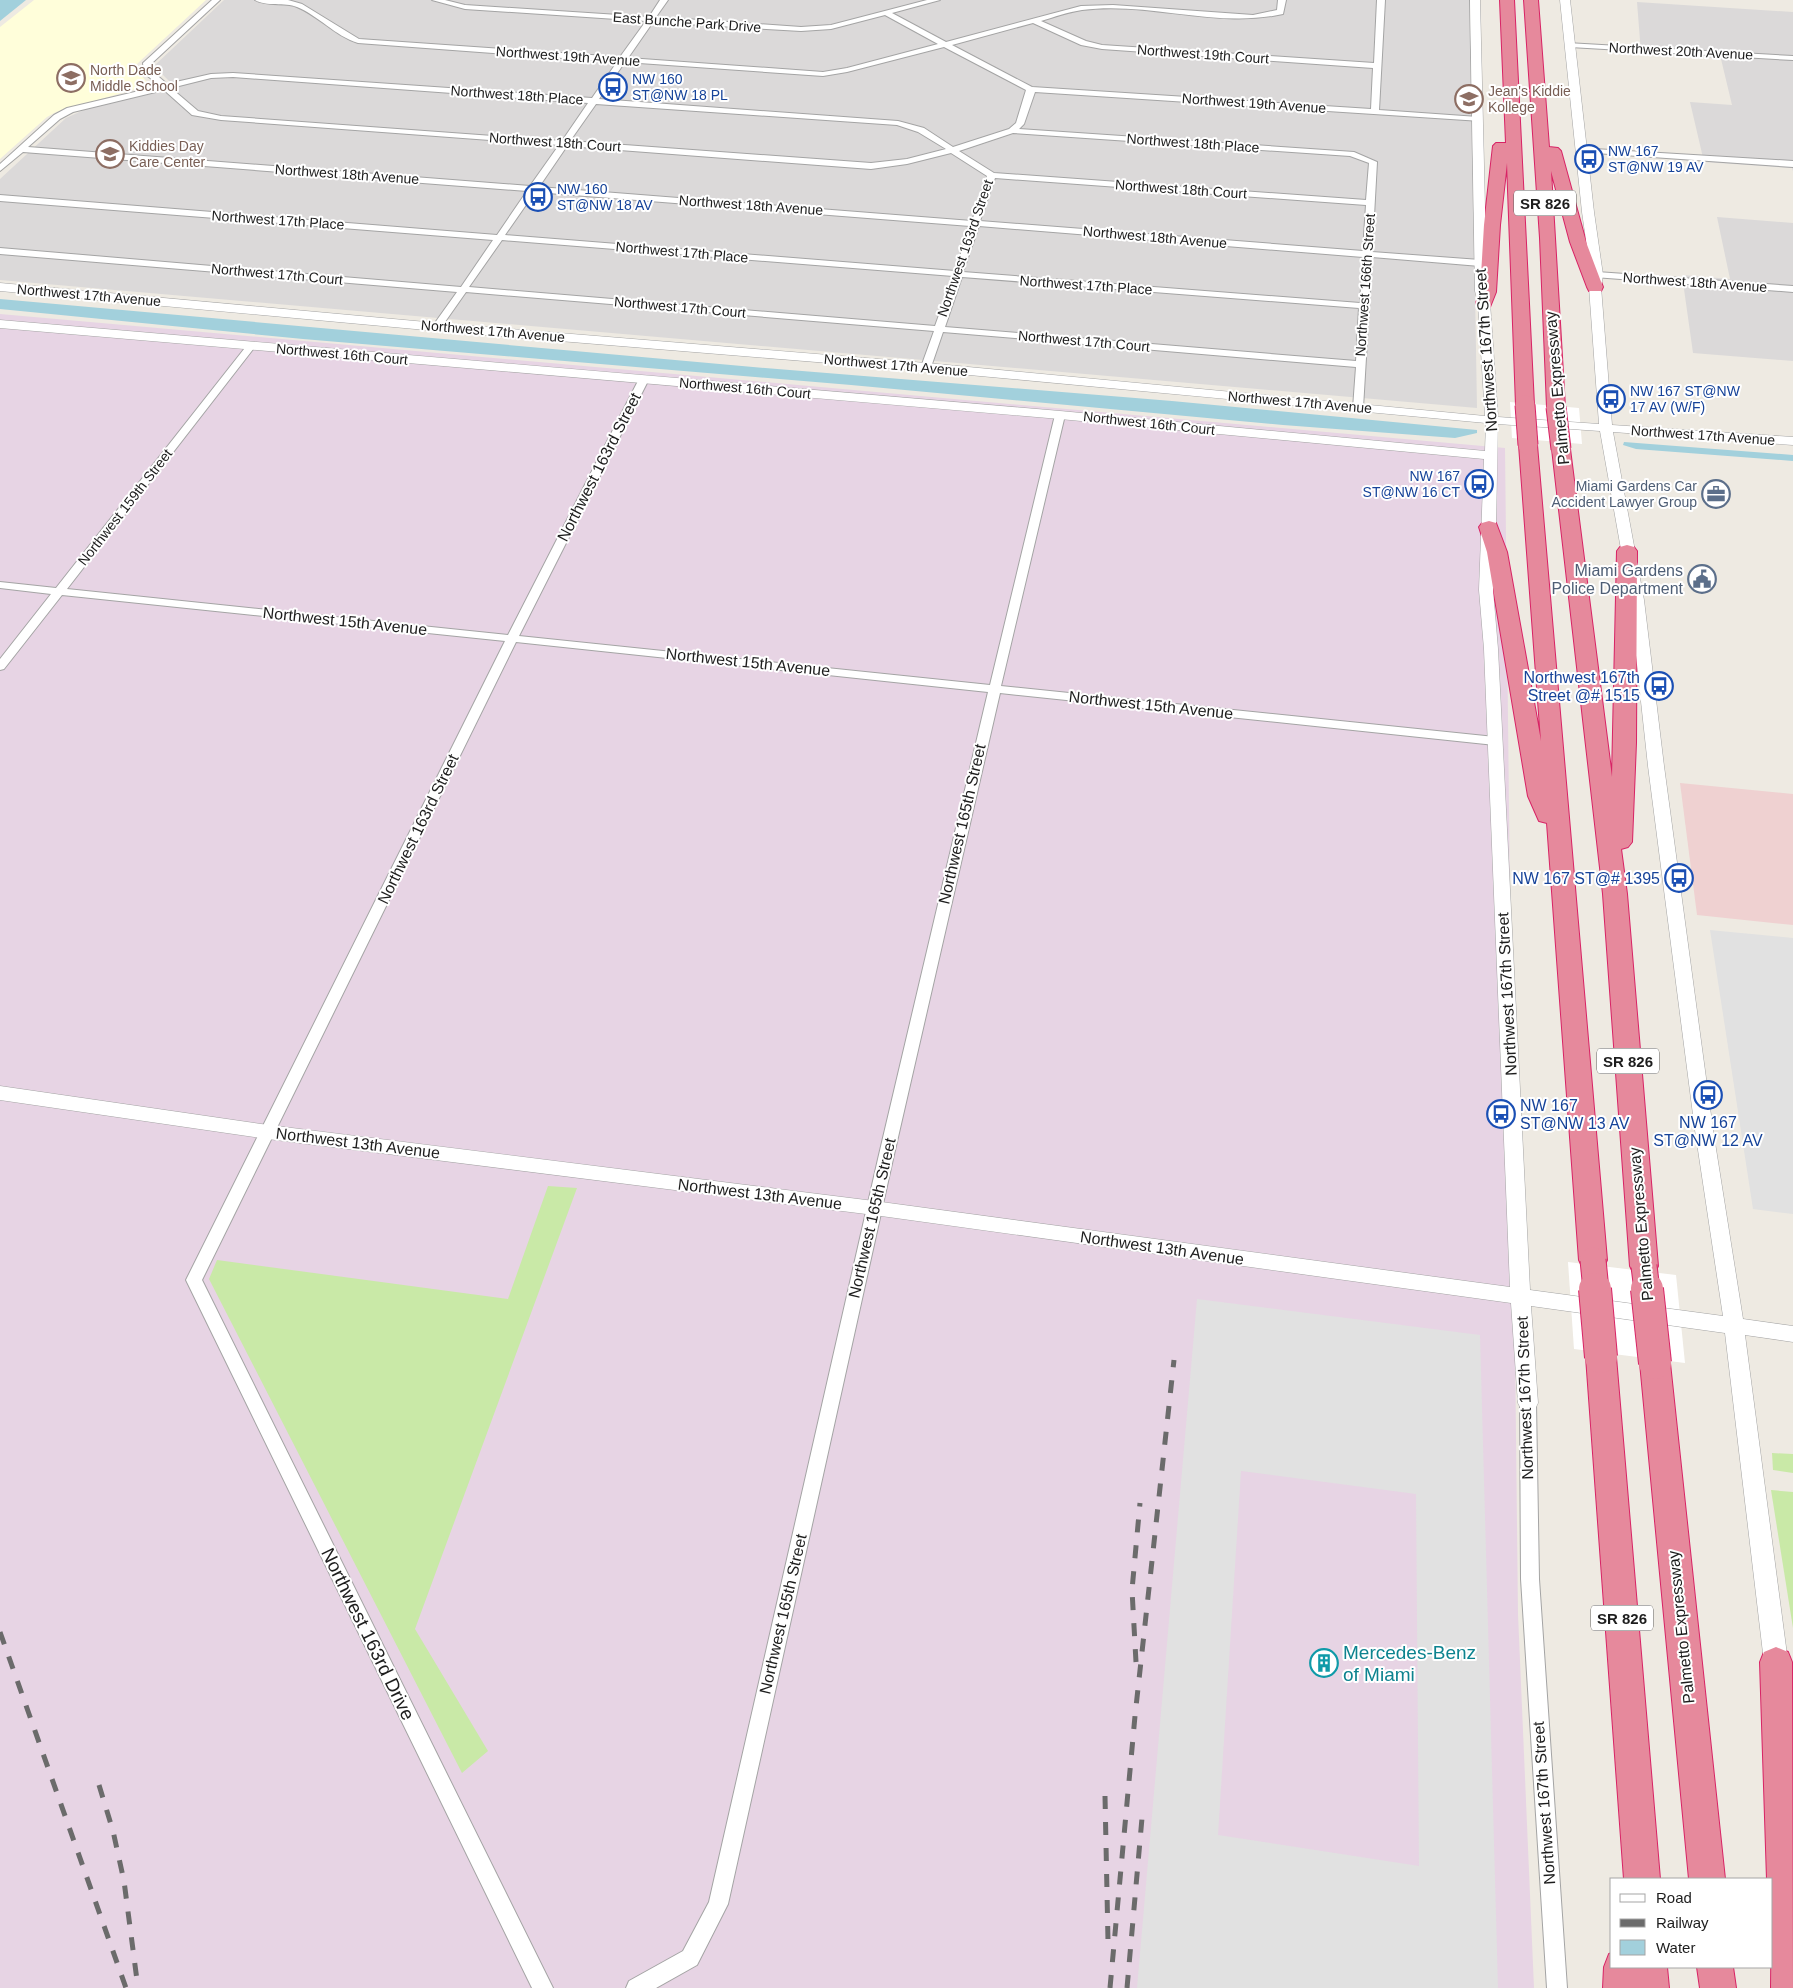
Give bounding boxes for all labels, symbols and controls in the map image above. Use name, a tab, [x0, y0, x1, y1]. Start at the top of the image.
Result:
street label: East Bunche Park Drive	[612, 9, 762, 35]
street label: Northwest 20th Avenue	[1608, 39, 1754, 63]
street label: Northwest 19th Court	[1136, 41, 1270, 67]
street label: Northwest 19th Avenue	[495, 43, 641, 69]
place label: North Dade Middle School	[90, 62, 178, 94]
school or university icon: North Dade Middle School	[56, 63, 86, 93]
place label: NW 160 ST@NW 18 PL	[632, 71, 728, 103]
bus stop icon: NW 160 ST@NW 18 PL	[598, 72, 628, 102]
street label: Northwest 18th Place	[450, 82, 584, 108]
place label: Jean's Kiddie Kollege	[1488, 83, 1571, 115]
school or university icon: Jean's Kiddie Kollege	[1454, 84, 1484, 114]
street label: Northwest 19th Avenue	[1181, 90, 1327, 116]
street label: Northwest 18th Court	[488, 129, 622, 155]
street label: Northwest 18th Place	[1126, 130, 1260, 156]
place label: Kiddies Day Care Center	[129, 138, 206, 170]
school or university icon: Kiddies Day Care Center	[95, 139, 125, 169]
place label: NW 167 ST@NW 19 AV	[1608, 143, 1704, 175]
bus stop icon: NW 167 ST@NW 19 AV	[1574, 144, 1604, 174]
street label: Northwest 18th Avenue	[274, 161, 420, 187]
street label: Northwest 18th Court	[1114, 176, 1248, 202]
street label: Northwest 163rd Street	[934, 177, 996, 319]
place label: NW 160 ST@NW 18 AV	[557, 181, 653, 213]
bus stop icon: NW 160 ST@NW 18 AV	[523, 182, 553, 212]
road number: SR 826	[1514, 190, 1576, 216]
street label: Northwest 18th Avenue	[678, 192, 824, 218]
street label: Northwest 17th Place	[211, 207, 345, 233]
street label: Northwest 166th Street	[1352, 213, 1378, 357]
street label: Northwest 18th Avenue	[1082, 223, 1228, 251]
street label: Northwest 17th Place	[615, 238, 749, 266]
street label: Northwest 17th Court	[210, 260, 344, 288]
street label: Northwest 167th Street	[1472, 267, 1500, 432]
street label: Northwest 18th Avenue	[1622, 269, 1768, 295]
street label: Northwest 17th Place	[1019, 272, 1153, 298]
street label: Northwest 17th Avenue	[16, 281, 162, 309]
street label: Northwest 17th Court	[613, 293, 747, 321]
street label: Palmetto Expressway	[1542, 311, 1572, 465]
street label: Northwest 17th Avenue	[420, 317, 566, 345]
street label: Northwest 17th Court	[1017, 327, 1151, 355]
street label: Northwest 16th Court	[275, 340, 409, 368]
street label: Northwest 17th Avenue	[823, 351, 969, 379]
street label: Northwest 16th Court	[678, 374, 812, 402]
place label: NW 167 ST@NW 17 AV (W/F)	[1630, 383, 1741, 415]
bus stop icon: NW 167 ST@NW 17 AV (W/F)	[1596, 384, 1626, 414]
street label: Northwest 17th Avenue	[1227, 388, 1373, 416]
street label: Northwest 163rd Street	[554, 389, 644, 544]
street label: Northwest 16th Court	[1082, 408, 1216, 438]
street label: Northwest 17th Avenue	[1630, 422, 1776, 448]
street label: Northwest 159th Street	[75, 446, 175, 568]
place label: NW 167 ST@NW 16 CT	[1363, 468, 1460, 500]
bus stop icon: NW 167 ST@NW 16 CT	[1464, 469, 1494, 499]
place label: Miami Gardens Car Accident Lawyer Group	[1551, 478, 1697, 510]
office icon: Miami Gardens Car Accident Lawyer Group	[1701, 479, 1731, 509]
place label: Miami Gardens Police Department	[1551, 562, 1684, 597]
public building icon: Miami Gardens Police Department	[1687, 564, 1717, 594]
street label: Northwest 15th Avenue	[262, 604, 428, 638]
street label: Northwest 15th Avenue	[665, 645, 831, 679]
place label: Northwest 167th Street @# 1515	[1523, 669, 1640, 704]
bus stop icon: Northwest 167th Street @# 1515	[1644, 671, 1674, 701]
street label: Northwest 15th Avenue	[1068, 688, 1234, 722]
street label: Northwest 165th Street	[935, 742, 989, 906]
street label: Northwest 163rd Street	[374, 751, 462, 907]
bus stop icon: NW 167 ST@# 1395	[1664, 863, 1694, 893]
place label: NW 167 ST@# 1395	[1512, 870, 1660, 887]
street label: Northwest 167th Street	[1494, 911, 1520, 1076]
road number: SR 826	[1597, 1048, 1659, 1074]
bus stop icon: NW 167 ST@NW 12 AV	[1693, 1080, 1723, 1110]
place label: NW 167 ST@NW 13 AV	[1520, 1097, 1630, 1132]
bus stop icon: NW 167 ST@NW 13 AV	[1486, 1099, 1516, 1129]
place label: NW 167 ST@NW 12 AV	[1653, 1114, 1763, 1149]
street label: Northwest 13th Avenue	[275, 1124, 441, 1162]
street label: Northwest 165th Street	[845, 1136, 899, 1300]
street label: Palmetto Expressway	[1626, 1147, 1656, 1301]
street label: Northwest 13th Avenue	[677, 1175, 843, 1213]
street label: Northwest 13th Avenue	[1079, 1228, 1245, 1268]
street label: Northwest 167th Street	[1514, 1315, 1536, 1480]
street label: Northwest 165th Street	[756, 1532, 810, 1696]
street label: Northwest 163rd Drive	[317, 1544, 419, 1724]
street label: Palmetto Expressway	[1665, 1550, 1697, 1704]
road number: SR 826	[1591, 1606, 1653, 1630]
place label: Mercedes-Benz of Miami	[1343, 1642, 1476, 1685]
building icon: Mercedes-Benz of Miami	[1309, 1648, 1339, 1678]
street label: Northwest 167th Street	[1530, 1720, 1558, 1885]
legend	[1610, 1878, 1773, 1968]
text: Road	[1656, 1889, 1692, 1906]
text: Railway	[1656, 1914, 1709, 1931]
text: Water	[1656, 1939, 1695, 1956]

